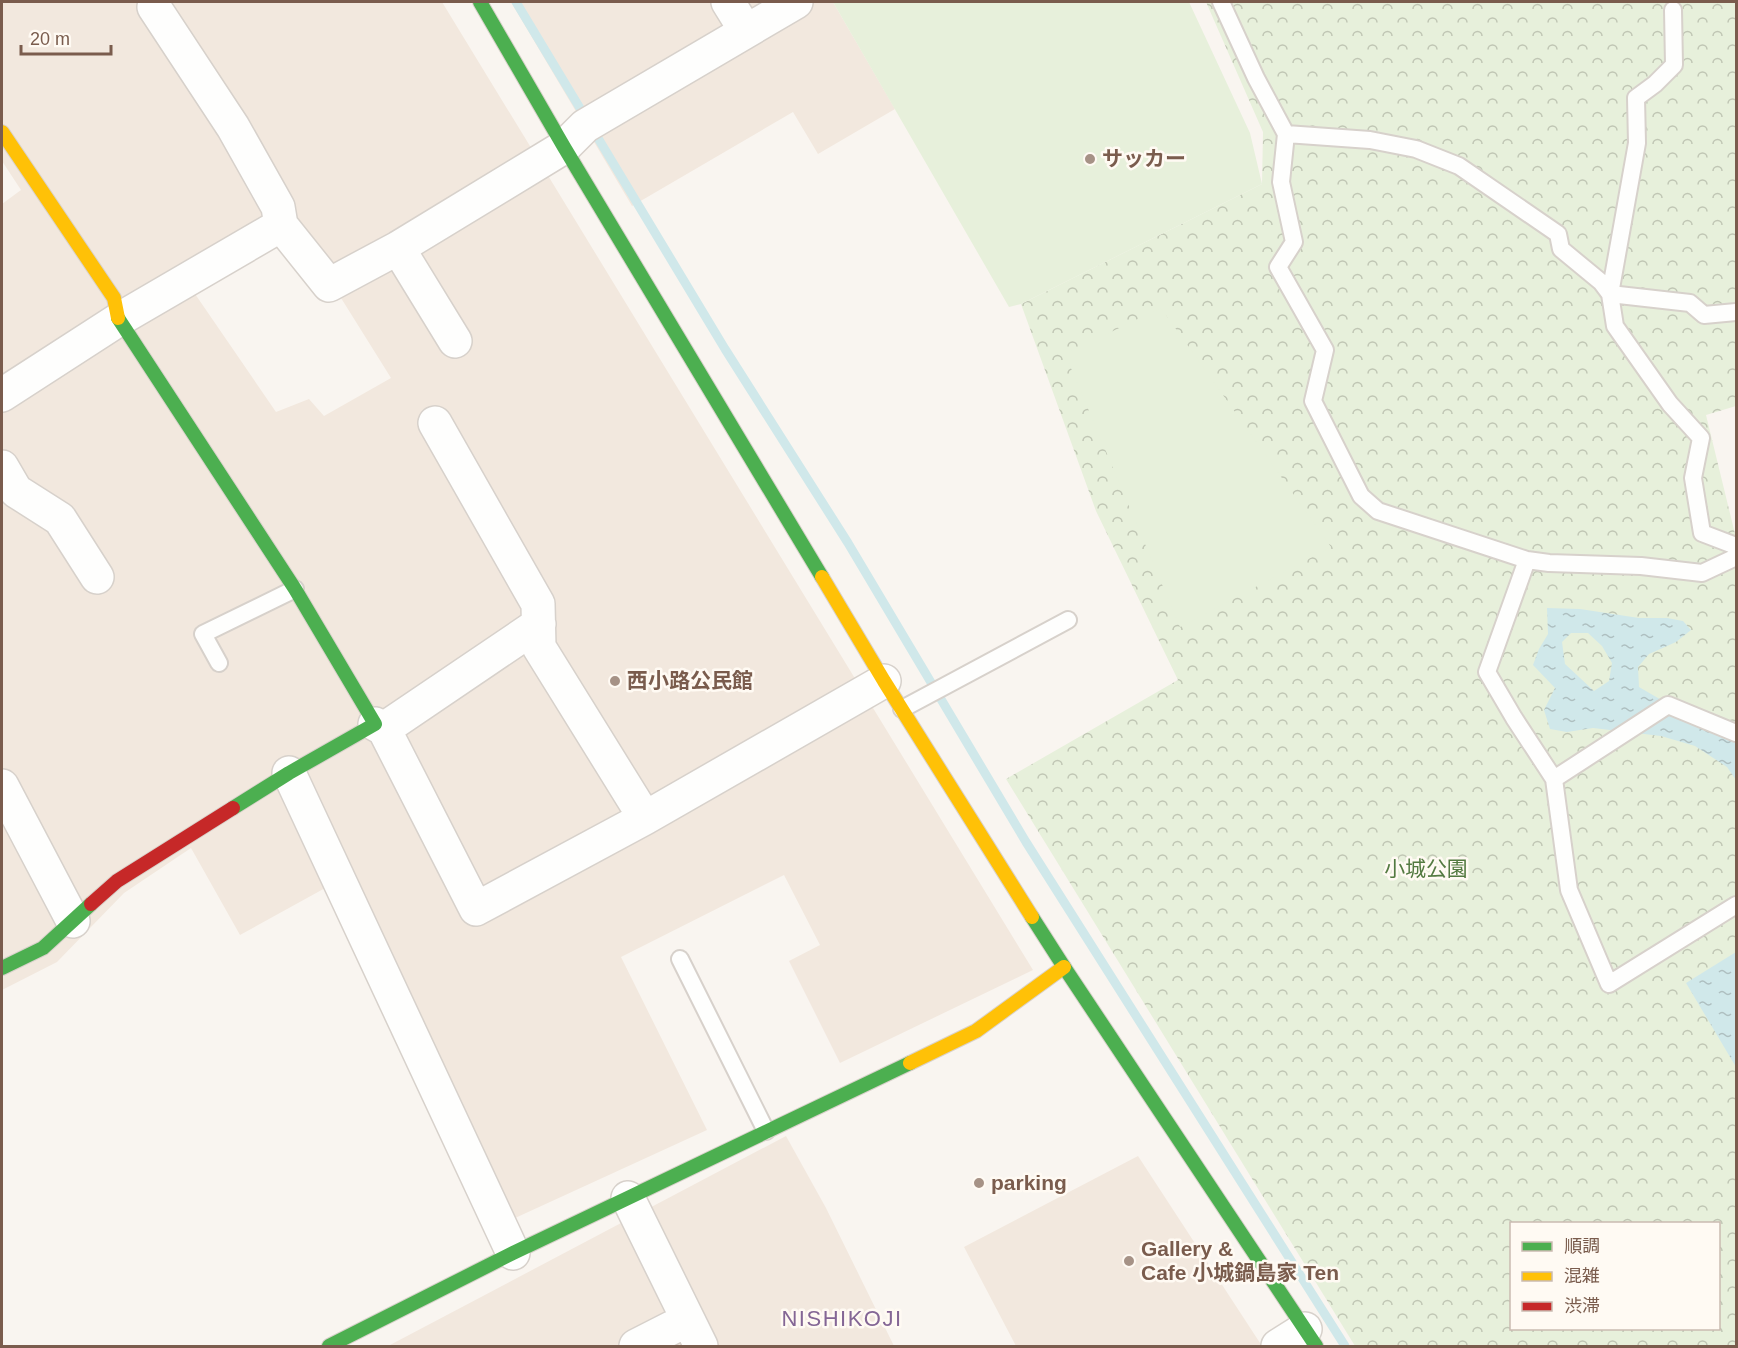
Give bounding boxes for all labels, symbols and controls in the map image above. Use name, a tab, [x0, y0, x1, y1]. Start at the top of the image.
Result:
scale bar	[21, 18, 111, 56]
text: 20 m	[30, 29, 70, 49]
place label: サッカー	[1102, 147, 1186, 170]
marker: サッカー	[1083, 152, 1097, 166]
place label: 西小路公民館	[627, 669, 753, 692]
marker: 西小路公民館	[608, 674, 622, 688]
park label: 小城公園	[1384, 857, 1468, 880]
place label: parking	[991, 1171, 1067, 1194]
marker: parking	[972, 1176, 986, 1190]
legend	[1510, 1222, 1720, 1330]
text: 順調	[1564, 1236, 1600, 1256]
place label: Gallery & Cafe 小城鍋島家 Ten	[1141, 1237, 1339, 1284]
marker: Gallery & Cafe 小城鍋島家 Ten	[1122, 1254, 1136, 1268]
text: 混雑	[1564, 1266, 1600, 1286]
text: 渋滞	[1564, 1296, 1600, 1316]
district label: NISHIKOJI	[781, 1306, 903, 1331]

